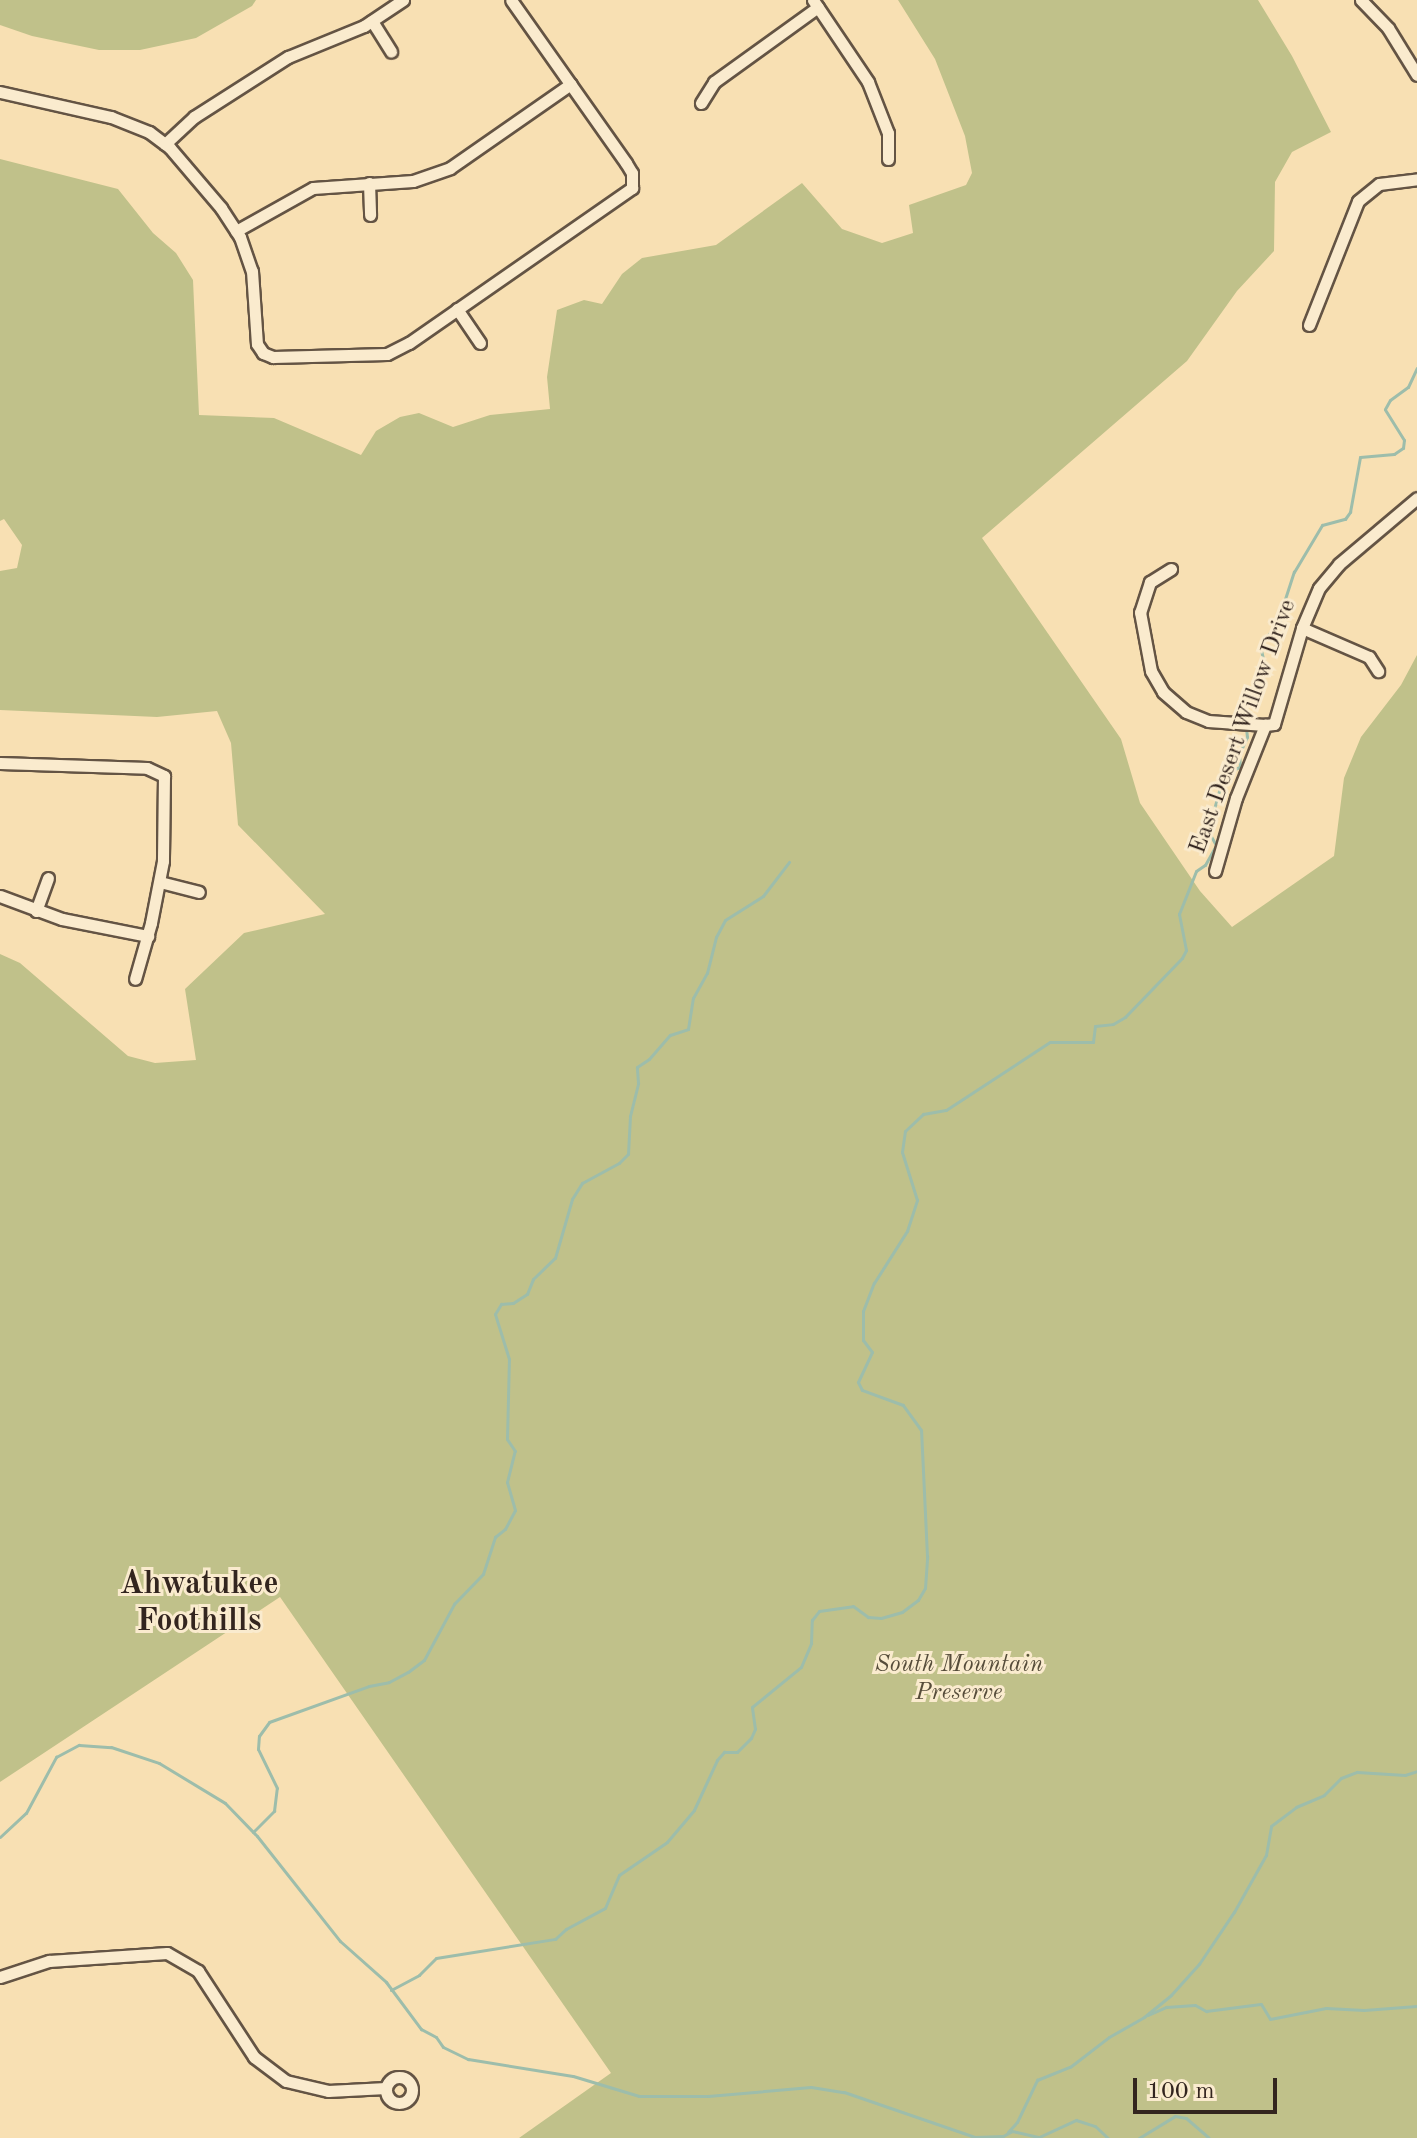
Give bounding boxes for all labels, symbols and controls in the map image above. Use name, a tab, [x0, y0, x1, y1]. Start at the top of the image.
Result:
street label: East Desert Willow Drive	[1185, 596, 1303, 858]
district label: Ahwatukee Foothills	[119, 1567, 279, 1642]
park label: South Mountain Preserve	[875, 1652, 1043, 1708]
scale bar	[1137, 2062, 1281, 2112]
text: 100 m	[1147, 2080, 1215, 2104]

